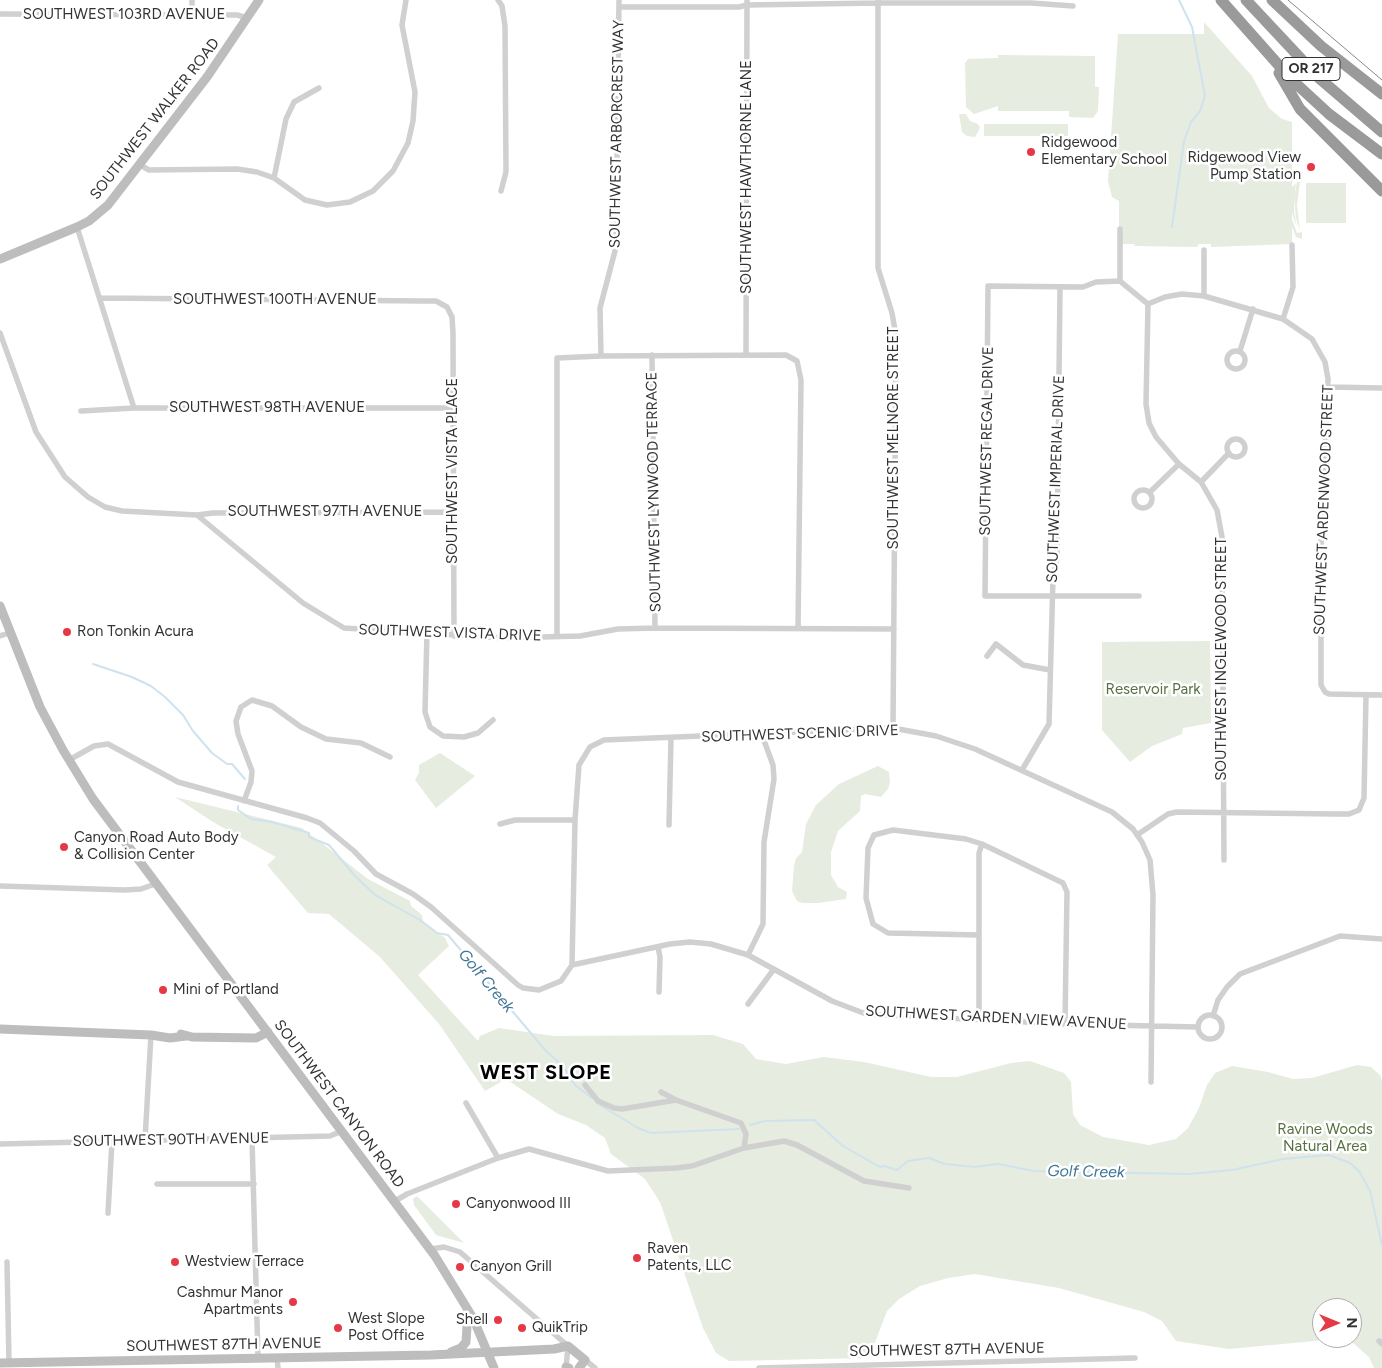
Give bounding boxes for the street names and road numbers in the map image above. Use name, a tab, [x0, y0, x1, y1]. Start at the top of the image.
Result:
street label: SOUTHWEST 103RD AVENUE	[23, 6, 225, 24]
street label: SOUTHWEST ARBORCREST WAY	[606, 20, 628, 248]
street label: SOUTHWEST WALKER ROAD	[86, 35, 224, 203]
road number: OR 217	[1282, 58, 1340, 80]
street label: SOUTHWEST HAWTHORNE LANE	[738, 60, 756, 294]
street label: SOUTHWEST 100TH AVENUE	[173, 291, 377, 309]
street label: SOUTHWEST MELNORE STREET	[885, 327, 903, 549]
street label: SOUTHWEST REGAL DRIVE	[976, 346, 998, 536]
street label: SOUTHWEST LYNWOOD TERRACE	[643, 371, 665, 613]
street label: SOUTHWEST IMPERIAL DRIVE	[1043, 375, 1069, 583]
street label: SOUTHWEST VISTA PLACE	[444, 378, 462, 564]
street label: SOUTHWEST ARDENWOOD STREET	[1311, 385, 1337, 635]
street label: SOUTHWEST 98TH AVENUE	[169, 399, 365, 417]
street label: SOUTHWEST 97TH AVENUE	[227, 503, 423, 521]
street label: SOUTHWEST INGLEWOOD STREET	[1213, 537, 1231, 781]
street label: SOUTHWEST VISTA DRIVE	[358, 621, 542, 645]
street label: SOUTHWEST SCENIC DRIVE	[701, 722, 899, 746]
street label: SOUTHWEST GARDEN VIEW AVENUE	[865, 1002, 1127, 1034]
street label: SOUTHWEST CANYON ROAD	[270, 1017, 408, 1191]
street label: SOUTHWEST 90TH AVENUE	[73, 1129, 269, 1151]
street label: SOUTHWEST 87TH AVENUE	[126, 1334, 322, 1356]
street label: SOUTHWEST 87TH AVENUE	[849, 1339, 1045, 1361]

